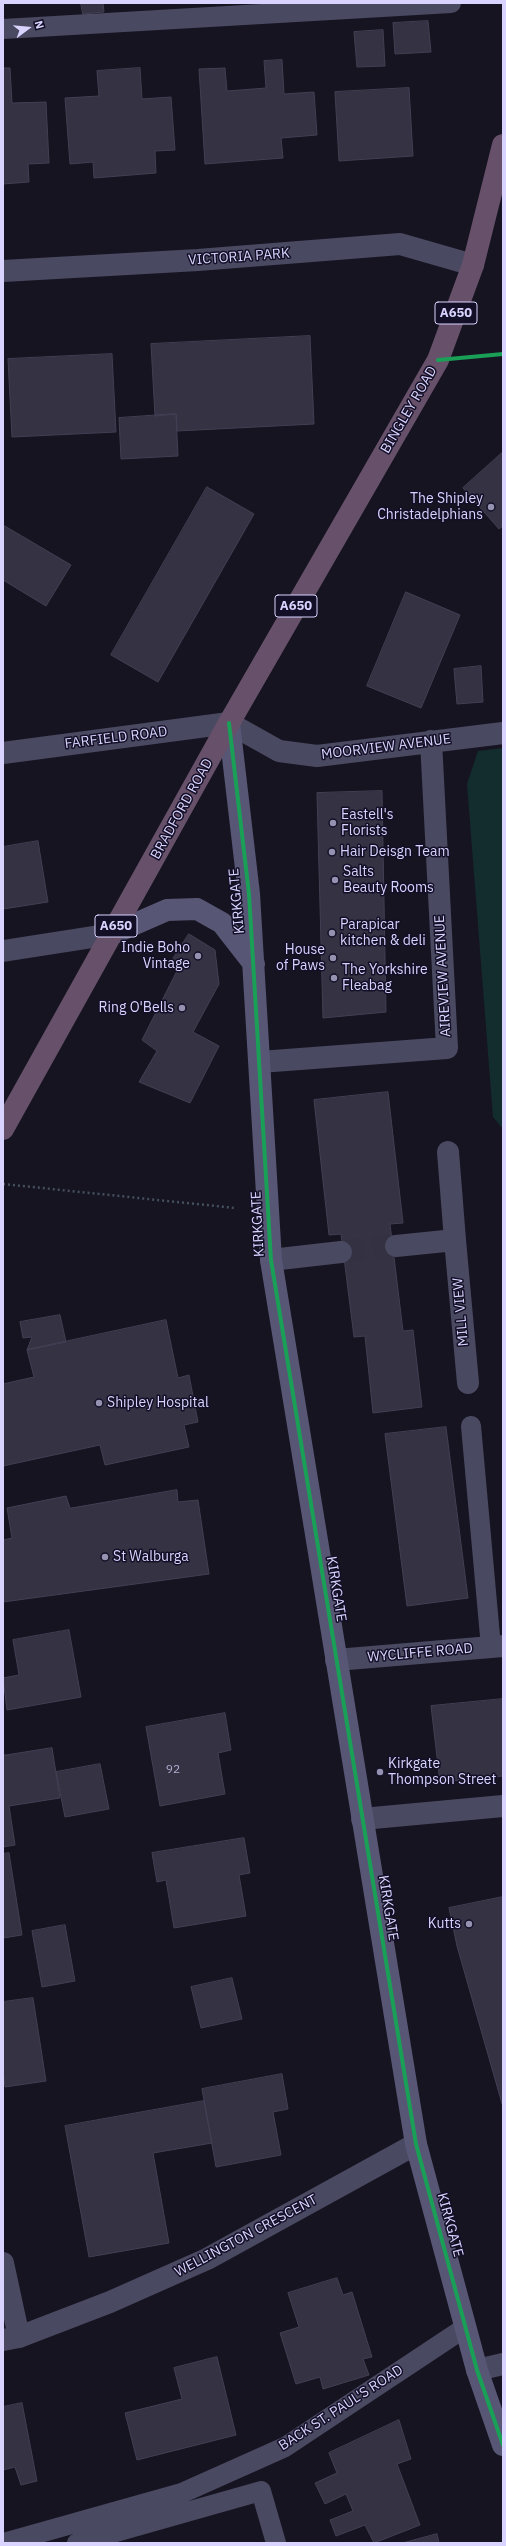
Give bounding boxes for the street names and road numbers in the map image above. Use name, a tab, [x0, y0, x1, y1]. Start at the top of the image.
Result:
street label: VICTORIA PARK	[188, 245, 290, 269]
road number: A650	[435, 302, 477, 324]
street label: BINGLEY ROAD	[377, 363, 441, 457]
road number: A650	[275, 595, 317, 617]
street label: FARFIELD ROAD	[64, 723, 168, 753]
street label: MOORVIEW AVENUE	[320, 731, 452, 763]
street label: BRADFORD ROAD	[147, 756, 217, 862]
street label: KIRKGATE	[226, 867, 248, 935]
road number: A650	[95, 915, 137, 937]
street label: AIREVIEW AVENUE	[431, 915, 455, 1037]
street label: KIRKGATE	[248, 1191, 268, 1257]
street label: MILL VIEW	[450, 1277, 472, 1347]
street label: KIRKGATE	[323, 1555, 349, 1623]
street label: WYCLIFFE ROAD	[367, 1640, 473, 1666]
street label: KIRKGATE	[375, 1874, 401, 1942]
street label: WELLINGTON CRESCENT	[172, 2191, 320, 2281]
street label: KIRKGATE	[433, 2191, 467, 2259]
street label: BACK ST. PAUL'S ROAD	[276, 2362, 406, 2454]

